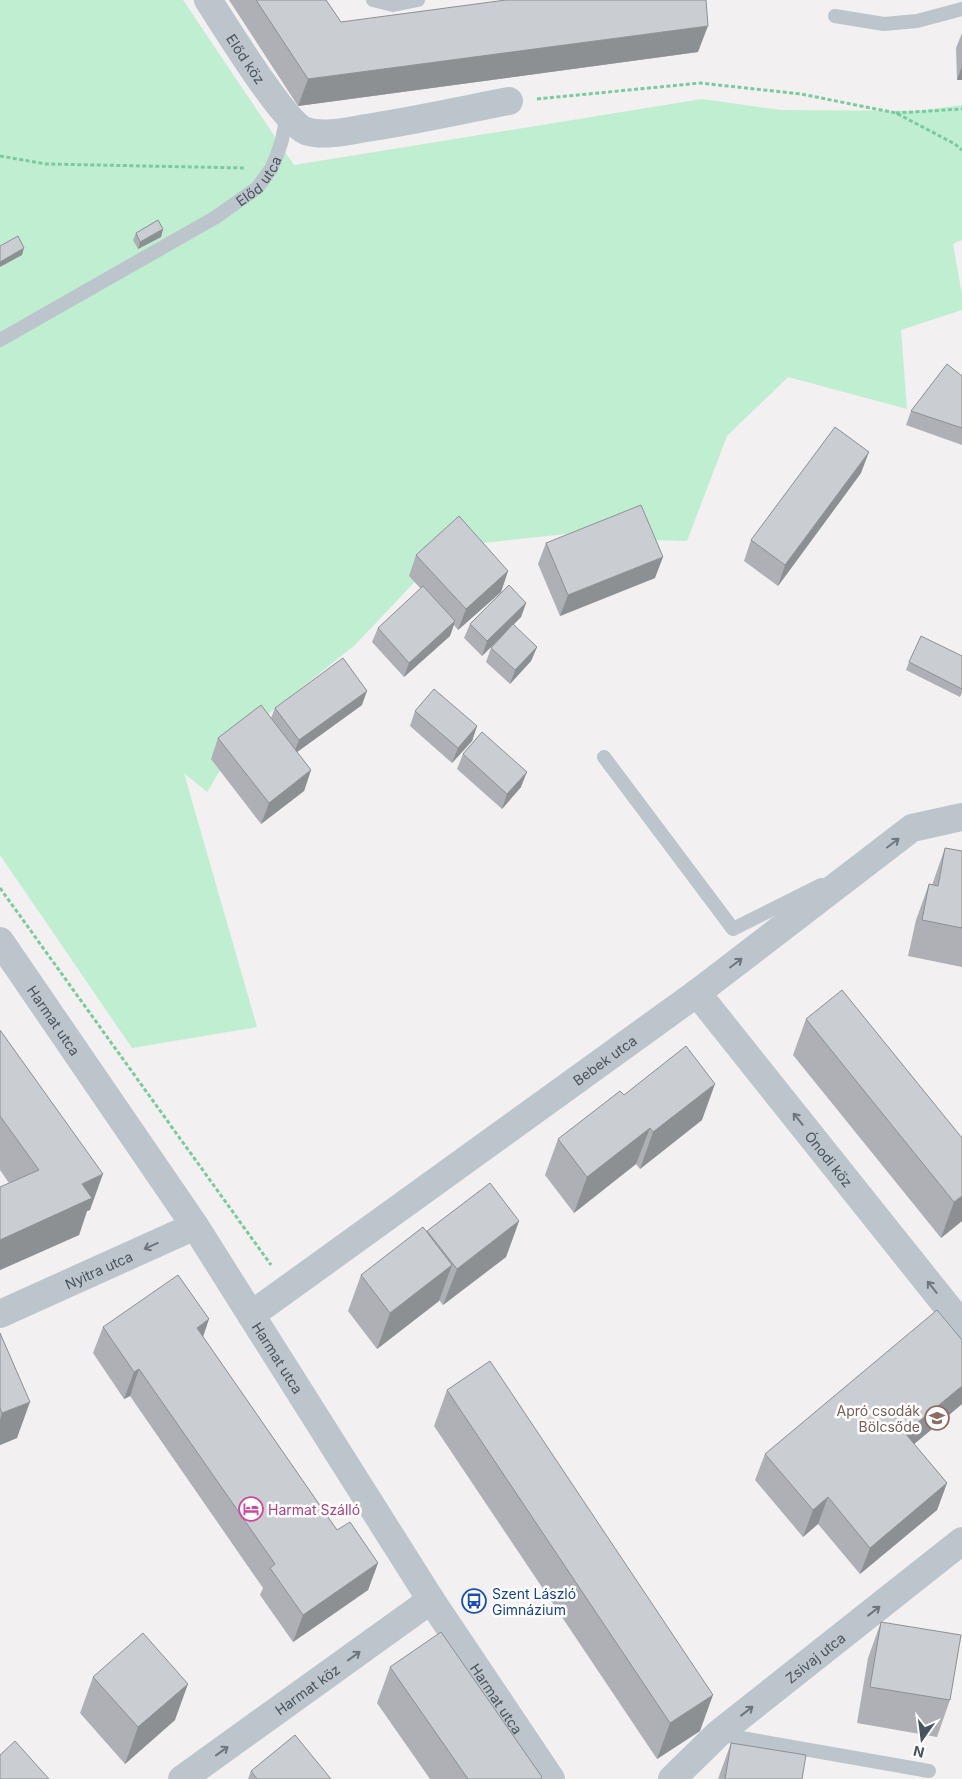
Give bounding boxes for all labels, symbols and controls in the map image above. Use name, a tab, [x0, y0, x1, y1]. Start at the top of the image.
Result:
street label: Előd köz	[223, 30, 269, 87]
street label: Előd utca	[232, 153, 284, 209]
one-way arrow	[886, 838, 900, 848]
one-way arrow	[729, 958, 743, 968]
street label: Harmat utca	[24, 982, 84, 1059]
street label: Bebek utca	[569, 1031, 640, 1088]
one-way arrow	[792, 1113, 803, 1126]
street label: Ónodi köz	[802, 1127, 857, 1190]
one-way arrow	[144, 1242, 159, 1252]
street label: Nyitra utca	[62, 1247, 135, 1292]
one-way arrow	[926, 1281, 937, 1294]
street label: Harmat utca	[249, 1319, 307, 1397]
place label: Apró csodák Bölcsőde	[836, 1402, 920, 1435]
school or university icon: Apró csodák Bölcsőde	[924, 1405, 950, 1431]
hotel icon: Harmat Szálló	[238, 1496, 264, 1522]
place label: Harmat Szálló	[268, 1501, 360, 1518]
place label: Szent László Gimnázium	[492, 1585, 576, 1618]
bus stop icon: Szent László Gimnázium	[461, 1588, 487, 1614]
one-way arrow	[867, 1605, 880, 1616]
street label: Zsivaj utca	[782, 1628, 848, 1686]
one-way arrow	[346, 1650, 360, 1661]
street label: Harmat köz	[271, 1660, 343, 1718]
street label: Harmat utca	[467, 1660, 527, 1737]
one-way arrow	[740, 1706, 753, 1717]
north arrow	[897, 1714, 947, 1764]
text: N	[912, 1743, 926, 1762]
one-way arrow	[215, 1745, 228, 1756]

